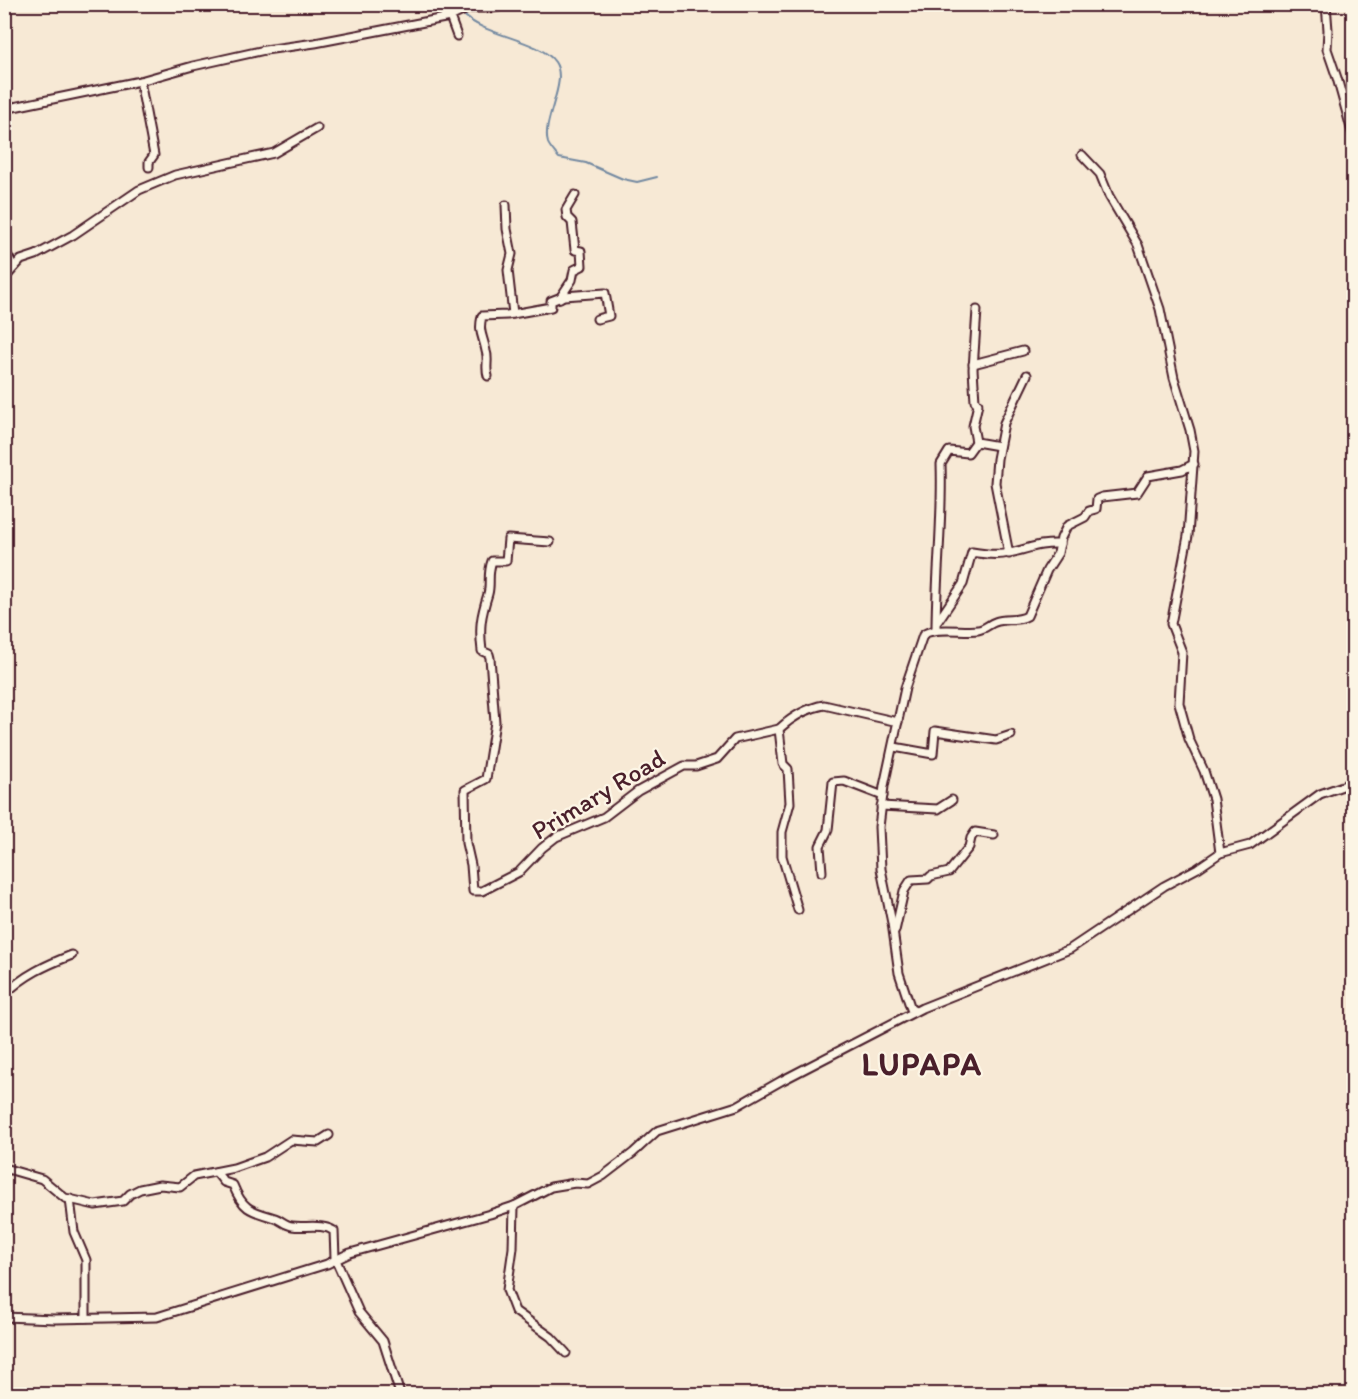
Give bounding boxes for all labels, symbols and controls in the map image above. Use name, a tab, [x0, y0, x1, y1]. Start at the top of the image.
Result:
street label: Primary Road	[525, 742, 671, 846]
district label: LUPAPA	[862, 1045, 982, 1083]

